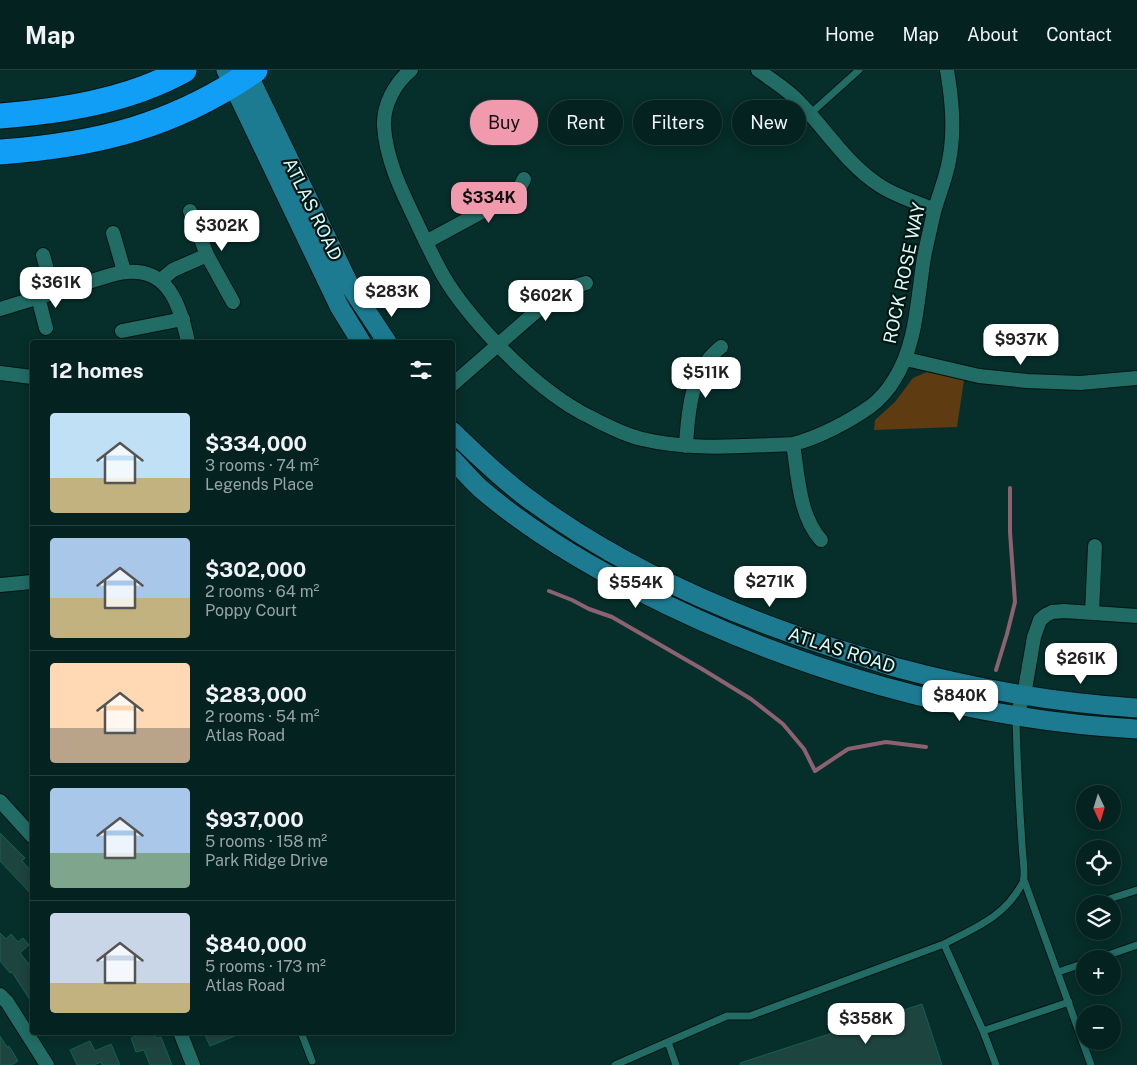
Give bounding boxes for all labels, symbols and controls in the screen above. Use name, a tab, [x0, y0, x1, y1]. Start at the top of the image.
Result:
text: Map	[25, 21, 75, 49]
text: Home	[825, 24, 875, 45]
text: Map	[903, 24, 939, 45]
text: About	[967, 24, 1018, 45]
text: Contact	[1046, 24, 1112, 45]
chip: Buy	[470, 100, 538, 145]
chip: Rent	[548, 100, 623, 145]
chip: Filters	[633, 100, 722, 145]
chip: New	[732, 100, 806, 145]
street label: ATLAS ROAD	[279, 154, 347, 264]
pin: $334K	[454, 182, 524, 224]
text: $334K	[462, 188, 516, 207]
street label: ROCK ROSE WAY	[879, 200, 929, 346]
pin: $302K	[187, 210, 257, 252]
text: $302K	[195, 216, 249, 235]
pin: $361K	[21, 266, 91, 309]
text: $361K	[31, 273, 81, 292]
pin: $283K	[357, 276, 427, 318]
pin: $602K	[511, 280, 581, 322]
text: $283K	[365, 282, 419, 301]
text: $602K	[519, 286, 573, 305]
pin: $937K	[986, 324, 1056, 366]
text: $937K	[994, 330, 1048, 349]
icon: filters	[407, 356, 435, 384]
pin: $511K	[671, 356, 741, 399]
text: 12 homes	[50, 358, 144, 383]
text: $511K	[683, 363, 729, 382]
text: $334,000	[205, 431, 307, 456]
icon: home	[90, 433, 150, 493]
text: 3 rooms · 74 m²	[205, 456, 319, 475]
text: Legends Place	[205, 475, 314, 494]
text: $302,000	[205, 557, 306, 582]
icon: home	[90, 558, 150, 618]
pin: $554K	[601, 566, 671, 609]
pin: $271K	[735, 566, 805, 608]
text: $271K	[745, 572, 795, 591]
text: $554K	[609, 573, 663, 592]
text: 2 rooms · 64 m²	[205, 582, 319, 601]
text: Poppy Court	[205, 601, 297, 620]
street label: ATLAS ROAD	[786, 623, 898, 677]
pin: $261K	[1046, 642, 1116, 685]
text: $261K	[1056, 649, 1106, 668]
pin: $840K	[925, 680, 995, 722]
text: $283,000	[205, 682, 307, 707]
icon: home	[90, 683, 150, 743]
text: $840K	[933, 686, 987, 705]
text: 2 rooms · 54 m²	[205, 707, 320, 726]
text: Atlas Road	[205, 726, 285, 745]
north arrow	[1076, 785, 1121, 830]
map controls	[1076, 785, 1121, 1050]
text: $937,000	[205, 807, 304, 832]
icon: home	[90, 808, 150, 868]
text: 5 rooms · 158 m²	[205, 832, 327, 851]
button: locate	[1076, 840, 1121, 885]
text: Park Ridge Drive	[205, 851, 328, 870]
button: layers	[1076, 895, 1121, 940]
text: $840,000	[205, 932, 307, 957]
icon: home	[90, 933, 150, 993]
button: +	[1076, 950, 1121, 995]
text: 5 rooms · 173 m²	[205, 957, 326, 976]
text: Atlas Road	[205, 976, 285, 995]
pin: $358K	[831, 1002, 901, 1045]
button: −	[1076, 1005, 1121, 1050]
text: $358K	[839, 1009, 893, 1028]

